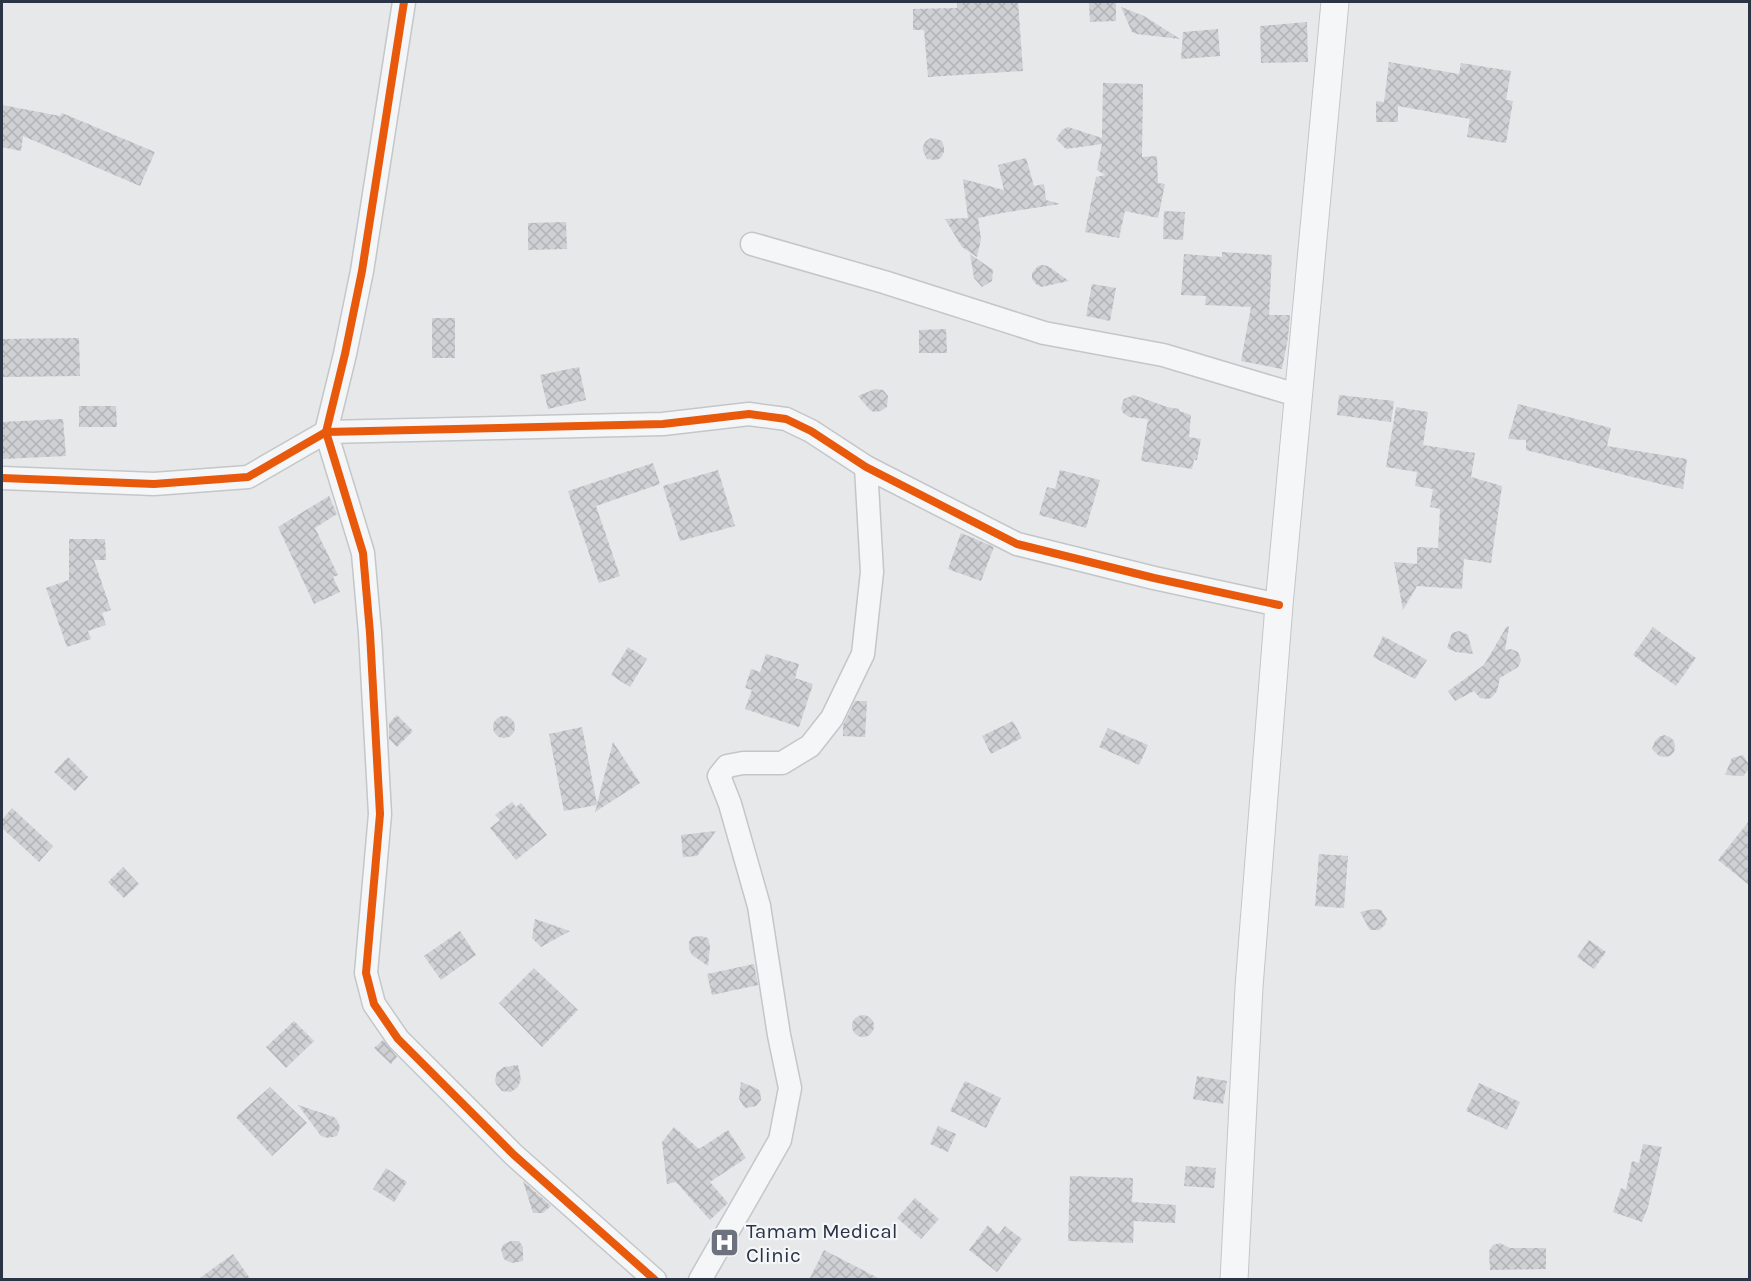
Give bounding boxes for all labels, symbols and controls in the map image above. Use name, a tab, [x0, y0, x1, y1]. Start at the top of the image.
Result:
place label: Tamam Medical Clinic	[746, 1219, 898, 1267]
hospital icon: Tamam Medical Clinic	[709, 1227, 741, 1259]

